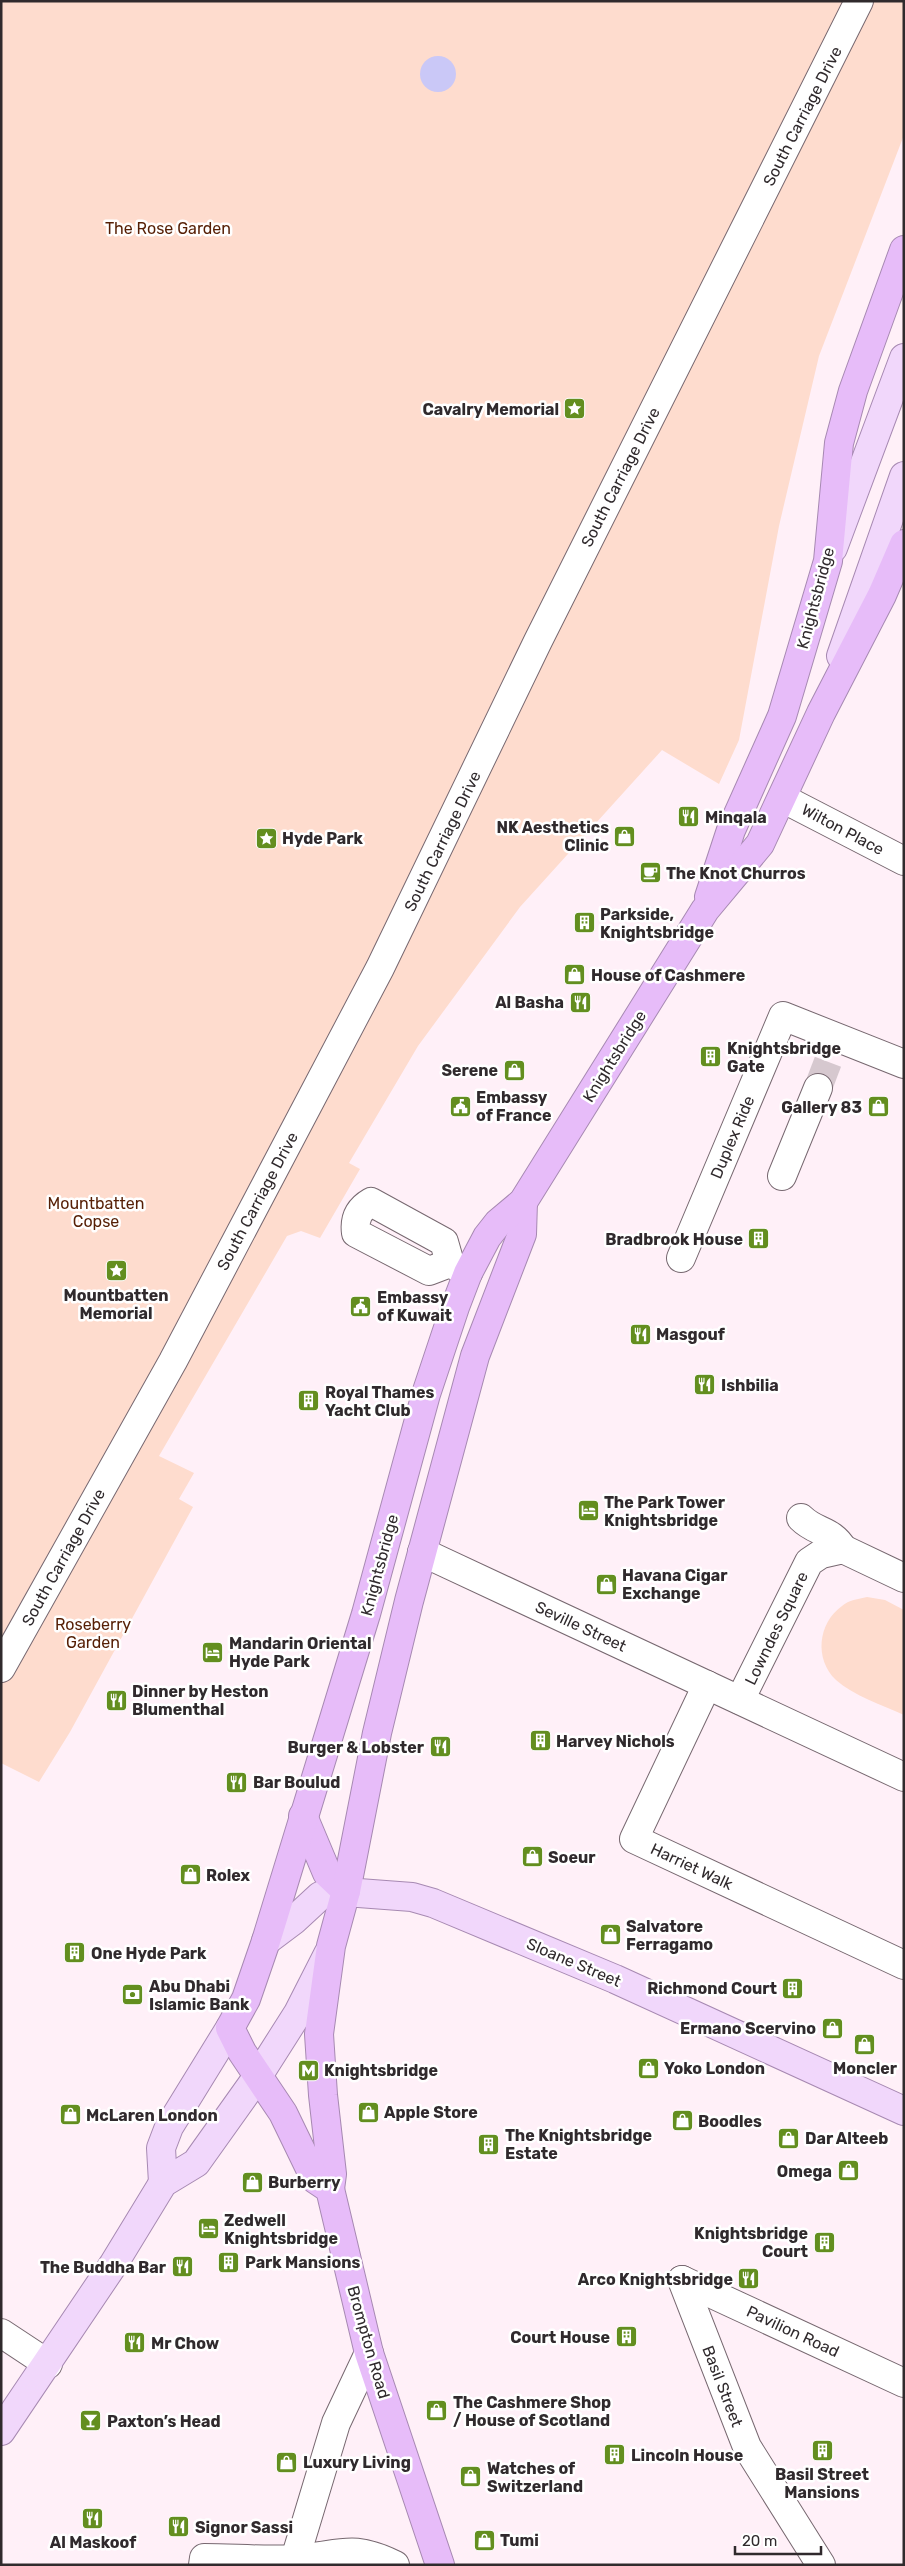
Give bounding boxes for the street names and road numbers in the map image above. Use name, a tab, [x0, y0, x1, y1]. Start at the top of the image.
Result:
street label: South Carriage Drive	[759, 43, 846, 189]
street label: South Carriage Drive	[577, 404, 664, 550]
street label: Knightsbridge	[793, 545, 838, 651]
street label: South Carriage Drive	[400, 768, 485, 915]
street label: Wilton Place	[798, 800, 887, 859]
street label: Knightsbridge	[579, 1007, 650, 1106]
street label: Duplex Ride	[706, 1093, 758, 1182]
street label: South Carriage Drive	[213, 1129, 302, 1274]
street label: South Carriage Drive	[18, 1485, 109, 1629]
street label: Knightsbridge	[357, 1512, 402, 1618]
street label: Lowndes Square	[741, 1568, 812, 1688]
street label: Seville Street	[532, 1597, 629, 1656]
street label: Harriet Walk	[648, 1839, 737, 1894]
street label: Sloane Street	[524, 1934, 624, 1991]
street label: Brompton Road	[343, 2284, 394, 2401]
street label: Pavilion Road	[743, 2302, 842, 2361]
street label: Basil Street	[698, 2343, 747, 2430]

